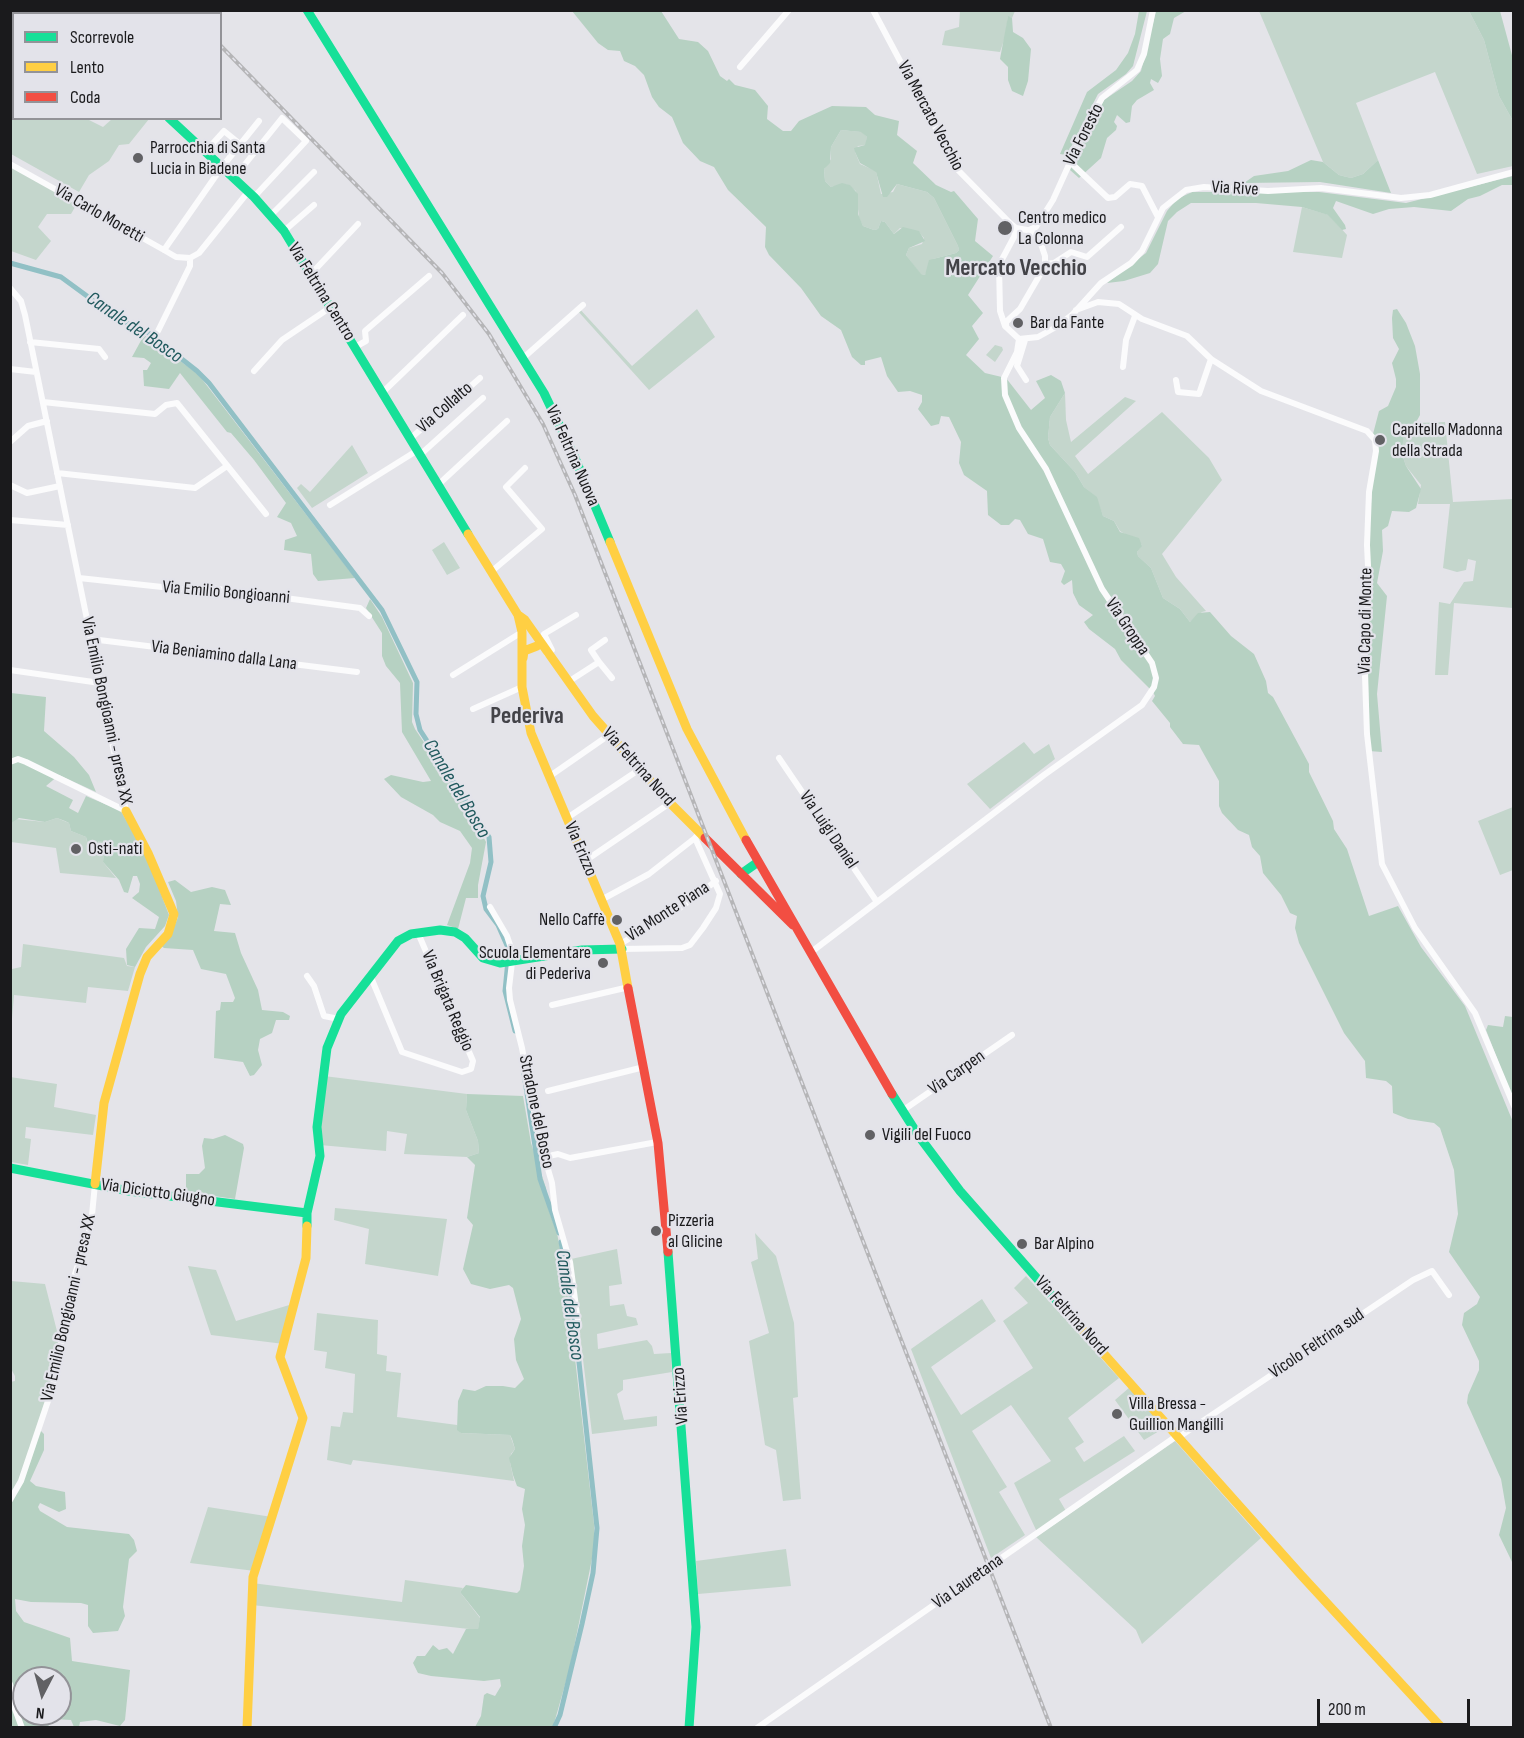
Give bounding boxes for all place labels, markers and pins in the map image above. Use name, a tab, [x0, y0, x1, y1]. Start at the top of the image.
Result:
place label: Parrocchia di Santa Lucia in Biadene	[150, 137, 265, 180]
marker: Parrocchia di Santa Lucia in Biadene	[131, 151, 145, 165]
place label: Centro medico La Colonna	[1018, 207, 1107, 250]
marker: Centro medico La Colonna	[996, 219, 1014, 237]
place label: Bar da Fante	[1030, 312, 1104, 334]
marker: Bar da Fante	[1011, 316, 1025, 330]
place label: Capitello Madonna della Strada	[1392, 419, 1503, 462]
marker: Capitello Madonna della Strada	[1373, 433, 1387, 447]
place label: Osti-nati	[88, 838, 142, 860]
marker: Osti-nati	[69, 842, 83, 856]
place label: Nello Caffè	[539, 909, 605, 931]
marker: Nello Caffè	[610, 913, 624, 927]
place label: Scuola Elementare di Pederiva	[479, 942, 591, 984]
marker: Scuola Elementare di Pederiva	[596, 956, 610, 970]
place label: Vigili del Fuoco	[882, 1124, 971, 1146]
marker: Vigili del Fuoco	[863, 1128, 877, 1142]
place label: Pizzeria al Glicine	[668, 1210, 723, 1252]
marker: Pizzeria al Glicine	[649, 1224, 663, 1238]
place label: Bar Alpino	[1034, 1233, 1094, 1255]
marker: Bar Alpino	[1015, 1237, 1029, 1251]
place label: Villa Bressa - Guillion Mangilli	[1129, 1393, 1224, 1436]
marker: Villa Bressa - Guillion Mangilli	[1110, 1407, 1124, 1421]

